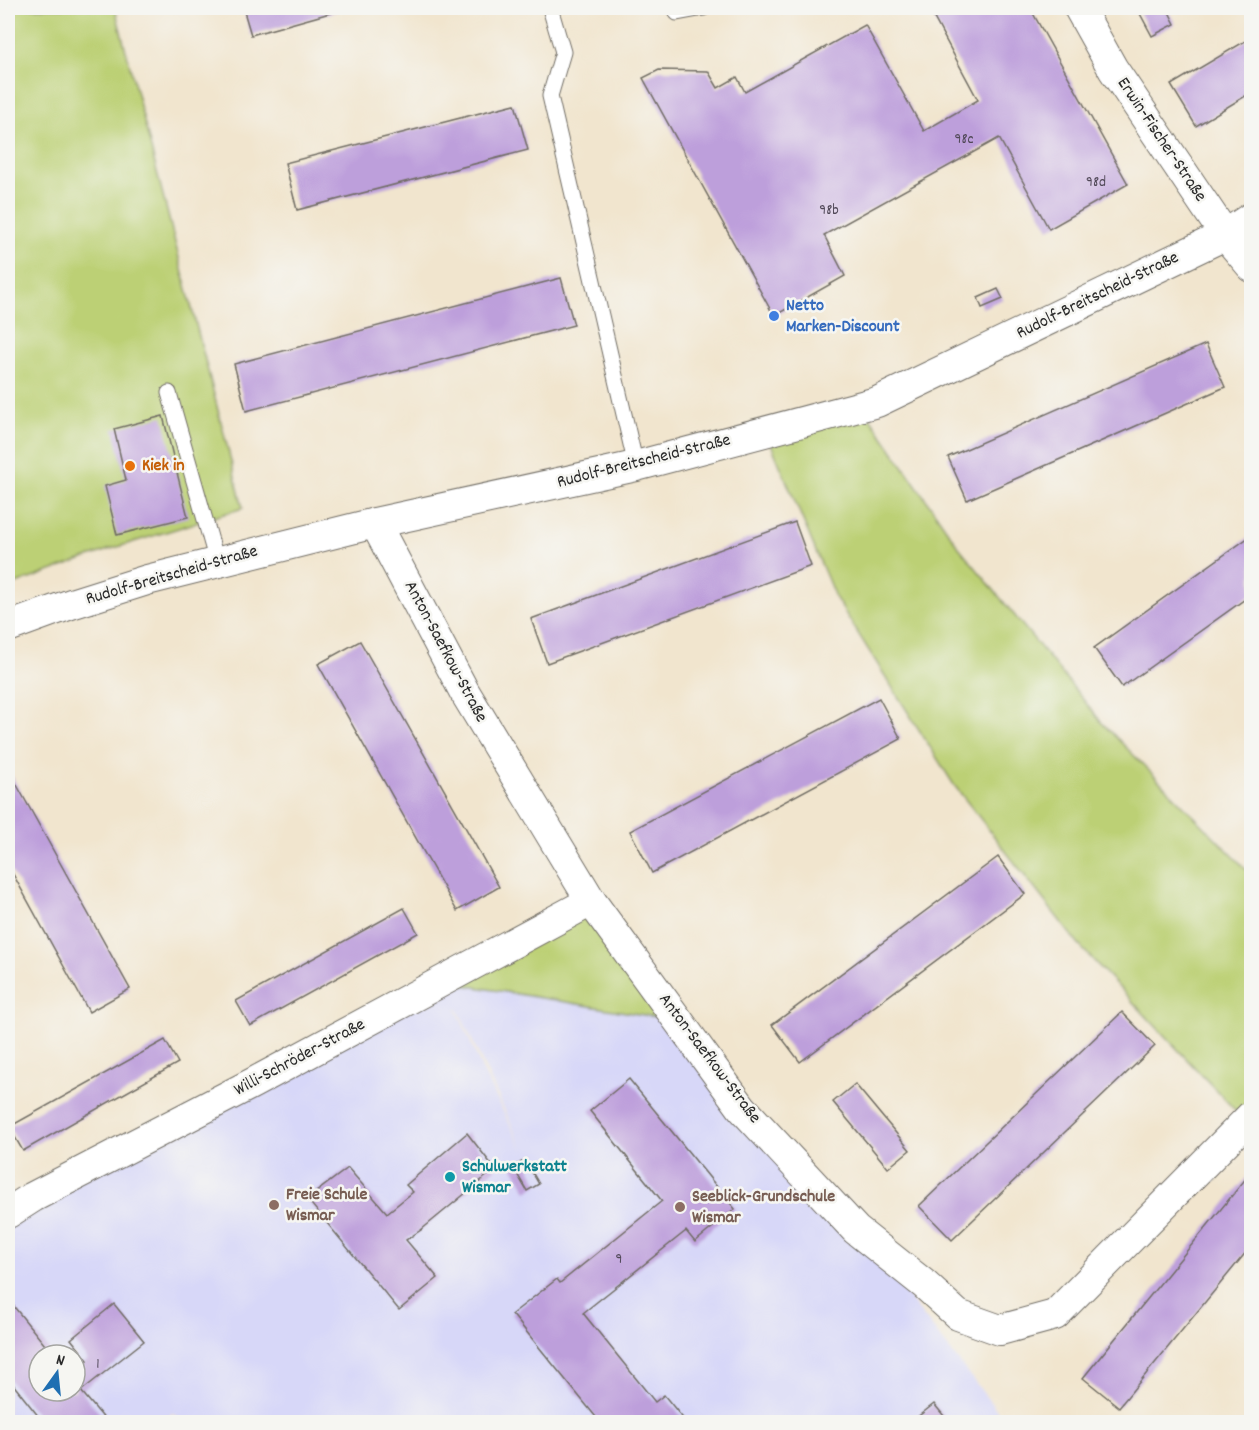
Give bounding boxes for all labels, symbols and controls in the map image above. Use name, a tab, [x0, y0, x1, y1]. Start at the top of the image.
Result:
street label: Erwin-Fischer-Straße	[1110, 73, 1212, 207]
house number: 98c	[955, 129, 973, 151]
house number: 98d	[1086, 172, 1106, 194]
house number: 98b	[819, 200, 839, 222]
street label: Rudolf-Breitscheid-Straße	[1013, 246, 1183, 346]
place label: Netto Marken-Discount	[786, 294, 900, 340]
marker: Netto Marken-Discount	[767, 309, 781, 323]
street label: Rudolf-Breitscheid-Straße	[555, 428, 733, 496]
place label: Kiek in	[142, 454, 185, 479]
marker: Kiek in	[123, 459, 137, 473]
street label: Rudolf-Breitscheid-Straße	[83, 539, 261, 613]
street label: Anton-Saefkow-Straße	[397, 577, 493, 727]
street label: Anton-Saefkow-Straße	[652, 989, 766, 1129]
street label: Willi-Schröder-Straße	[230, 1013, 370, 1103]
place label: Schulwerkstatt Wismar	[462, 1155, 567, 1201]
marker: Schulwerkstatt Wismar	[443, 1170, 457, 1184]
place label: Freie Schule Wismar	[286, 1183, 367, 1229]
place label: Seeblick-Grundschule Wismar	[692, 1185, 835, 1231]
marker: Freie Schule Wismar	[267, 1198, 281, 1212]
marker: Seeblick-Grundschule Wismar	[673, 1200, 687, 1214]
house number: 9	[616, 1249, 622, 1271]
north arrow	[27, 1343, 87, 1403]
text: N	[53, 1349, 67, 1373]
house number: 1	[96, 1354, 100, 1376]

